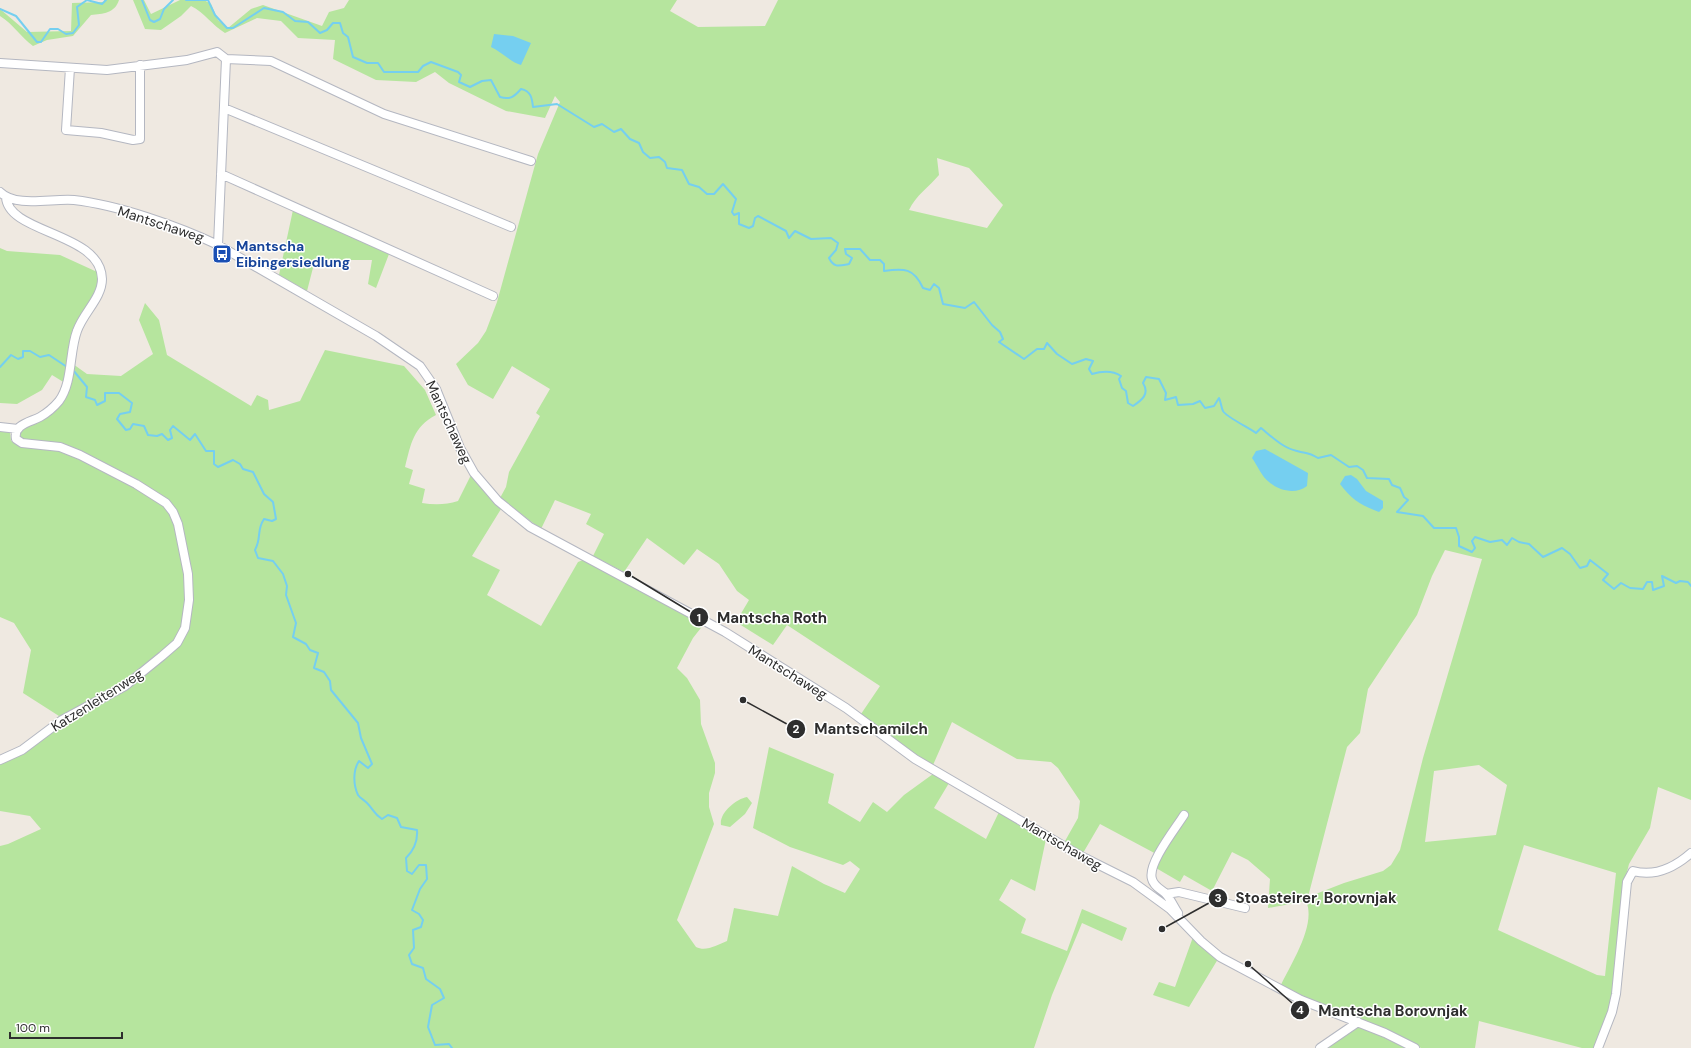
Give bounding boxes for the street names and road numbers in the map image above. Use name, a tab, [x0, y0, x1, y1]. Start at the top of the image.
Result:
street label: Mantschaweg	[116, 202, 207, 246]
street label: Mantschaweg	[422, 378, 476, 467]
street label: Mantschaweg	[745, 641, 831, 703]
street label: Katzenleitenweg	[48, 664, 146, 735]
street label: Mantschaweg	[1019, 814, 1105, 874]

